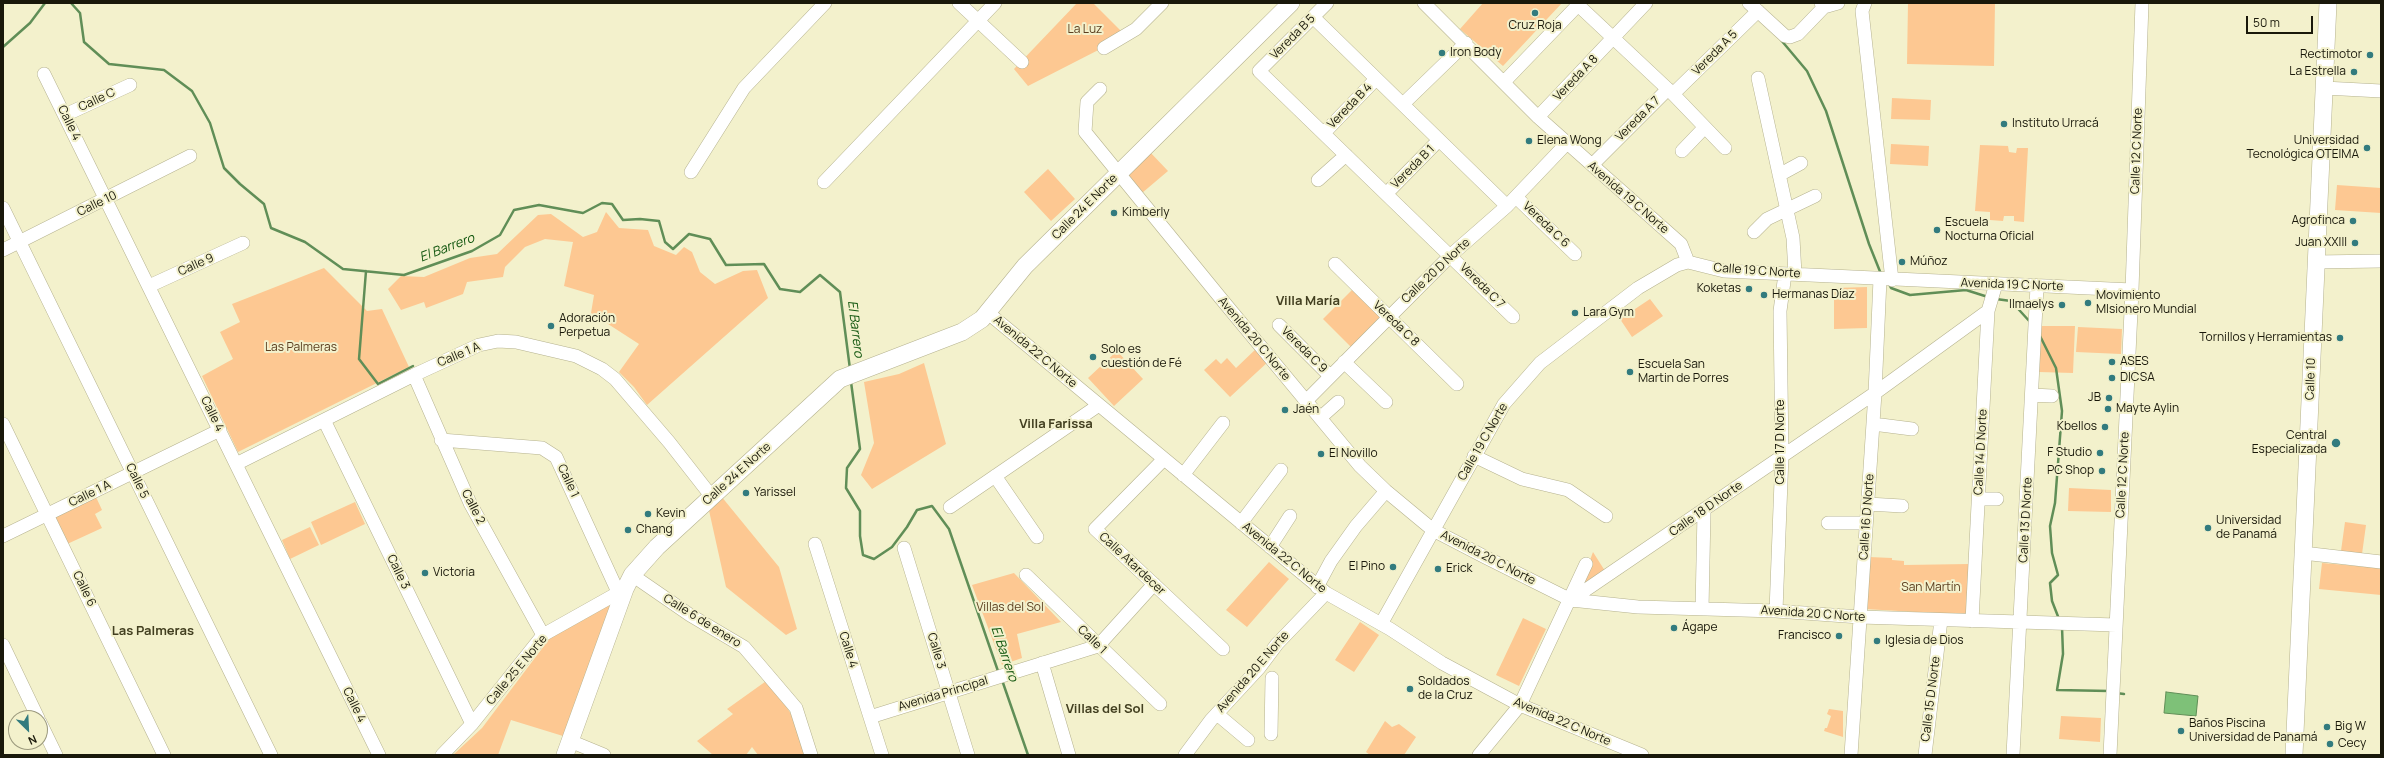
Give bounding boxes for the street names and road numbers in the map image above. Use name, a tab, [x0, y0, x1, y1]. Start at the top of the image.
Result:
street label: Vereda B 5	[1268, 12, 1318, 62]
street label: Vereda A 5	[1689, 27, 1741, 79]
street label: Vereda A 8	[1551, 52, 1601, 104]
street label: Vereda B 4	[1325, 80, 1375, 132]
street label: Calle C	[76, 85, 118, 115]
street label: Vereda A 7	[1613, 94, 1663, 144]
street label: Calle 4	[54, 103, 84, 143]
street label: Calle 12 C Norte	[2128, 108, 2146, 194]
street label: Vereda B 1	[1388, 142, 1438, 192]
street label: Avenida 19 C Norte	[1585, 159, 1671, 237]
street label: Calle 24 E Norte	[1049, 171, 1121, 243]
street label: Calle 10	[75, 188, 119, 220]
street label: Vereda C 6	[1520, 199, 1572, 251]
street label: Calle 20 D Norte	[1399, 236, 1473, 306]
street label: Calle 9	[176, 251, 216, 279]
street label: Vereda C 7	[1456, 260, 1508, 312]
street label: Calle 19 C Norte	[1713, 261, 1801, 281]
street label: Avenida 19 C Norte	[1960, 276, 2064, 294]
street label: Avenida 20 C Norte	[1215, 294, 1293, 384]
street label: Vereda C 8	[1370, 298, 1422, 350]
street label: Avenida 22 C Norte	[990, 313, 1080, 391]
street label: Vereda C 9	[1278, 324, 1330, 376]
street label: Calle 1 A	[435, 340, 483, 370]
street label: Calle 10	[2303, 358, 2319, 400]
street label: Calle 4	[197, 394, 227, 434]
street label: Calle 17 D Norte	[1774, 399, 1788, 485]
street label: Calle 19 C Norte	[1455, 401, 1511, 483]
street label: Calle 14 D Norte	[1972, 409, 1990, 495]
street label: Calle 12 C Norte	[2114, 431, 2132, 519]
street label: Calle 24 E Norte	[700, 440, 774, 508]
street label: Calle 5	[122, 461, 152, 501]
street label: Calle 1	[554, 462, 582, 500]
street label: Calle 16 D Norte	[1857, 473, 1877, 561]
street label: Calle 13 D Norte	[2017, 477, 2035, 563]
street label: Calle 1 A	[67, 478, 113, 510]
street label: Calle 18 D Norte	[1667, 478, 1745, 540]
street label: Calle 2	[458, 487, 488, 527]
street label: Avenida 22 C Norte	[1239, 520, 1329, 596]
street label: Avenida 20 C Norte	[1438, 528, 1538, 588]
street label: Calle Atardecer	[1096, 530, 1168, 598]
street label: Calle 3	[383, 552, 413, 592]
street label: Calle 6	[69, 569, 99, 609]
street label: Calle 6 de enero	[660, 591, 744, 651]
street label: Avenida 20 C Norte	[1760, 603, 1866, 625]
street label: Calle 1	[1074, 623, 1110, 657]
street label: Avenida 20 E Norte	[1214, 628, 1292, 716]
street label: Calle 4	[836, 630, 860, 670]
street label: Calle 3	[924, 631, 948, 671]
street label: Calle 25 E Norte	[484, 632, 550, 708]
street label: Calle 15 D Norte	[1919, 655, 1943, 743]
street label: Avenida Principal	[896, 673, 990, 715]
street label: Calle 4	[339, 685, 369, 725]
street label: Avenida 22 C Norte	[1511, 695, 1613, 749]

